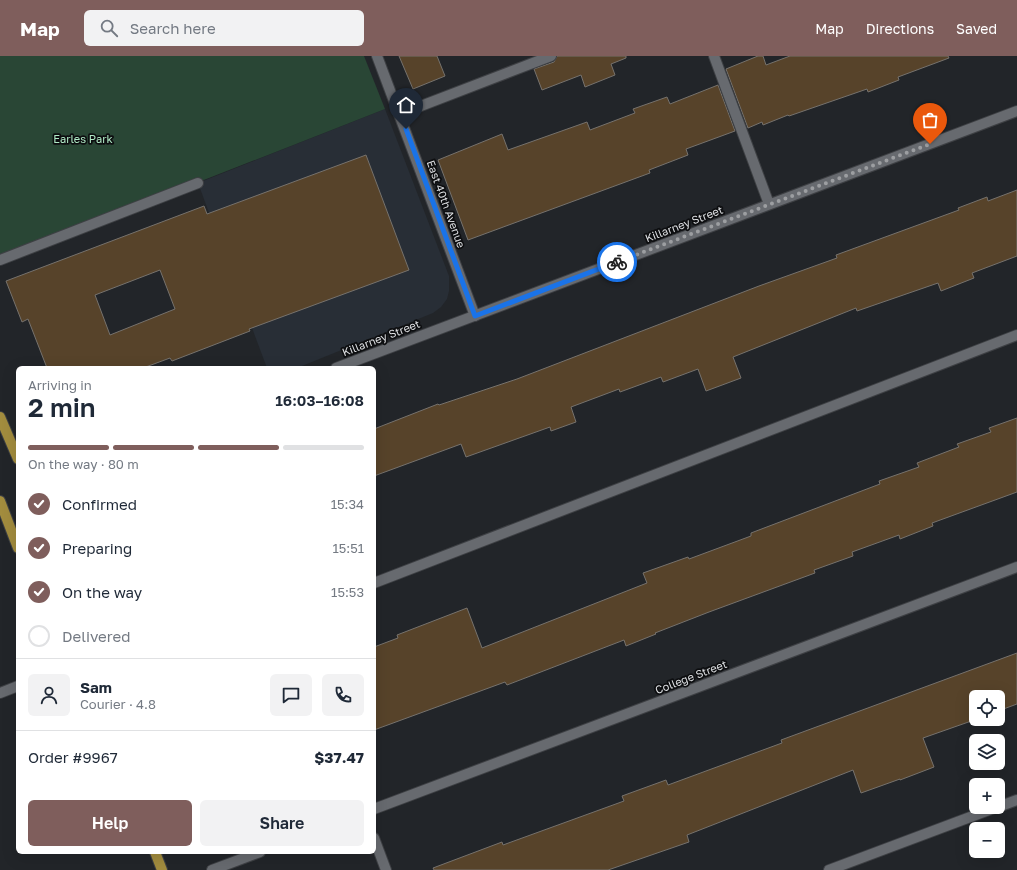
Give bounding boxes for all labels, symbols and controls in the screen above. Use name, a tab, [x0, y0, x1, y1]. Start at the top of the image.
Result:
search box	[84, 10, 364, 46]
text: Map	[20, 17, 60, 40]
icon: search	[98, 17, 120, 39]
text: Search here	[130, 19, 216, 37]
text: Map	[815, 20, 844, 37]
text: Directions	[866, 20, 934, 37]
text: Saved	[956, 20, 997, 37]
pin	[389, 88, 423, 129]
icon: home	[395, 94, 417, 116]
pin	[913, 103, 947, 144]
icon: bag	[919, 109, 941, 131]
park label: Earles Park	[53, 132, 113, 145]
street label: East 40th Avenue	[425, 158, 468, 249]
street label: Killarney Street	[643, 203, 725, 244]
courier	[597, 242, 637, 282]
icon: bike	[606, 251, 628, 273]
street label: Killarney Street	[340, 317, 422, 358]
text: Arriving in	[28, 377, 92, 393]
text: 16:03–16:08	[275, 391, 364, 409]
text: 2 min	[28, 392, 96, 423]
text: On the way · 80 m	[28, 456, 139, 472]
icon: check	[28, 493, 50, 515]
text: Confirmed	[62, 495, 137, 513]
text: 15:34	[331, 496, 364, 512]
icon: check	[28, 537, 50, 559]
text: Preparing	[62, 539, 132, 557]
text: 15:51	[332, 540, 364, 556]
icon: check	[28, 581, 50, 603]
text: On the way	[62, 583, 142, 601]
text: 15:53	[331, 584, 364, 600]
text: Delivered	[62, 627, 130, 645]
street label: College Street	[653, 657, 729, 696]
button: person	[28, 674, 70, 716]
button: chat	[270, 674, 312, 716]
button: phone	[322, 674, 364, 716]
text: Sam	[80, 678, 112, 696]
map controls	[969, 690, 1005, 858]
button: locate	[969, 690, 1005, 726]
text: Courier · 4.8	[80, 696, 156, 712]
button: layers	[969, 734, 1005, 770]
text: Order #9967	[28, 748, 118, 766]
text: $37.47	[314, 748, 364, 766]
button: +	[969, 778, 1005, 814]
button: Help	[28, 800, 192, 846]
button: Share	[200, 800, 364, 846]
button: −	[969, 822, 1005, 858]

